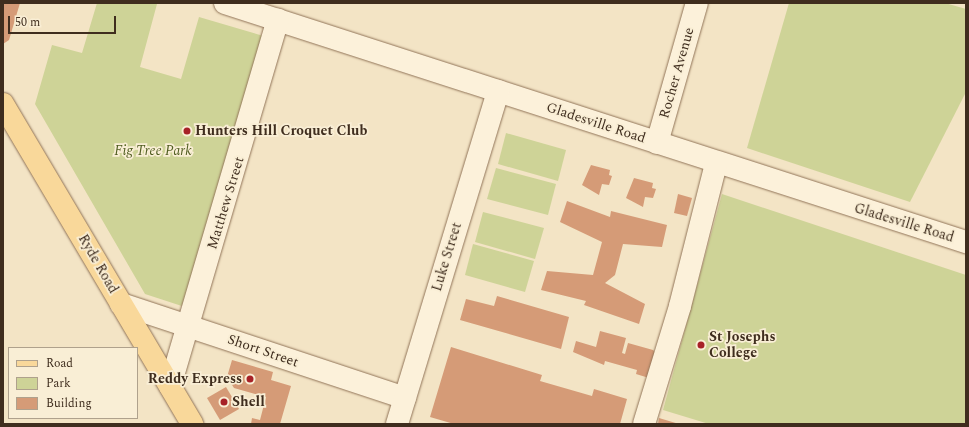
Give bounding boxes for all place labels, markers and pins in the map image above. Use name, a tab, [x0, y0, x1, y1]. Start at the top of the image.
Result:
place label: Hunters Hill Croquet Club	[195, 123, 367, 139]
marker: Hunters Hill Croquet Club	[182, 126, 192, 136]
place label: St Josephs College	[709, 329, 776, 362]
marker: St Josephs College	[696, 340, 706, 350]
place label: Reddy Express	[148, 371, 242, 387]
marker: Reddy Express	[245, 374, 255, 384]
place label: Shell	[232, 394, 265, 410]
marker: Shell	[219, 397, 229, 407]

